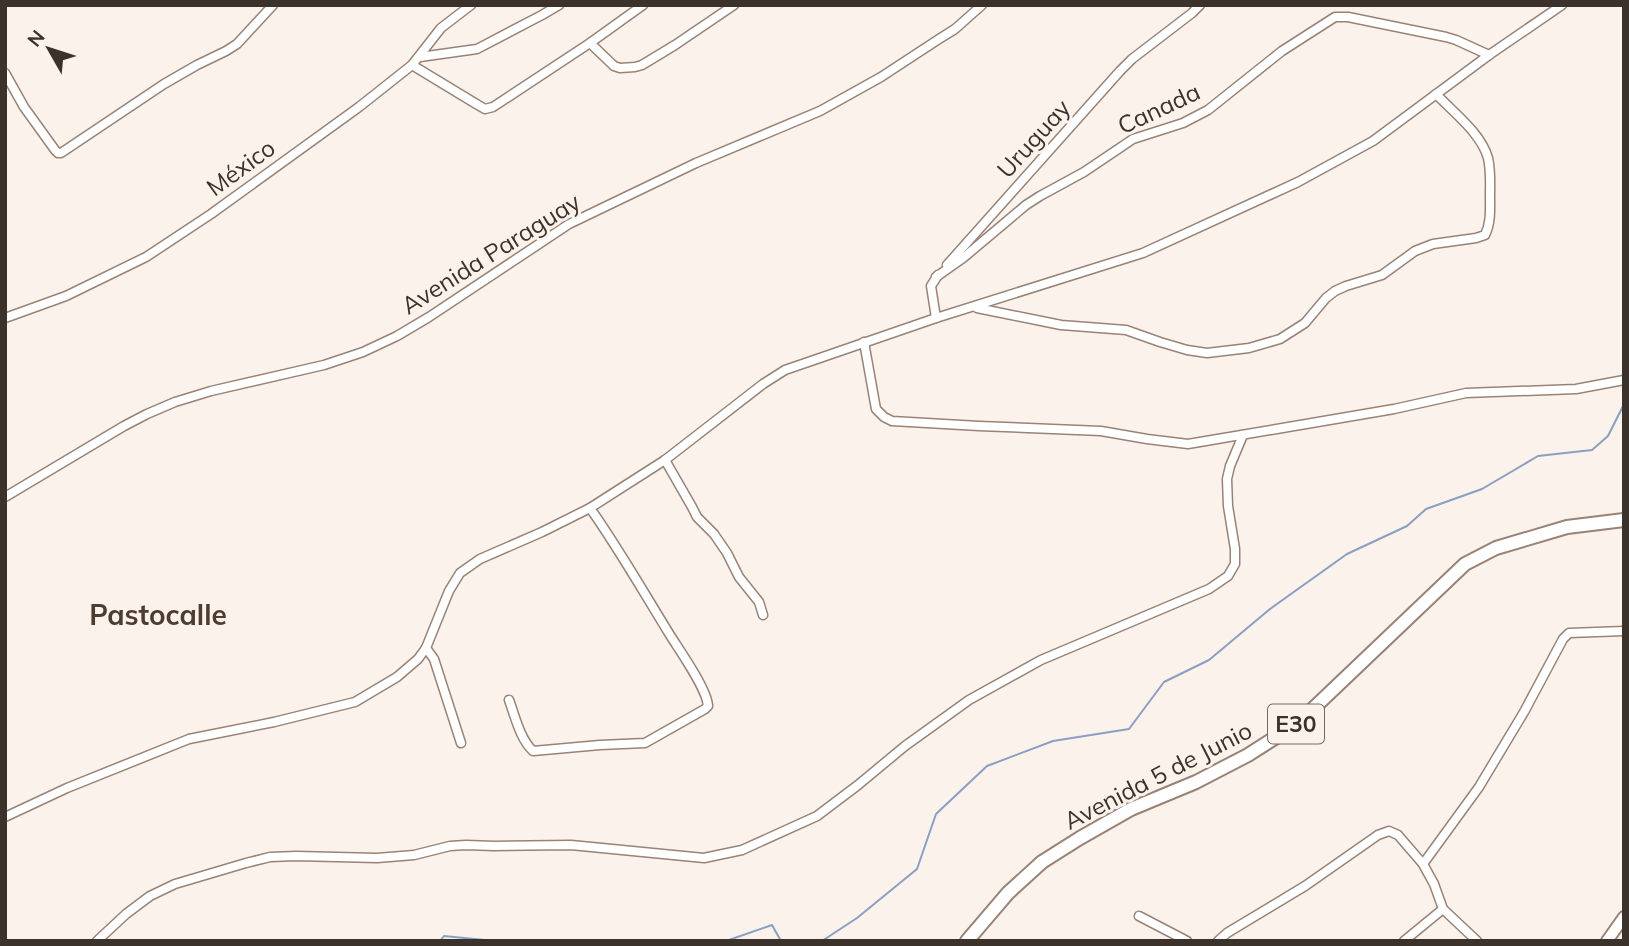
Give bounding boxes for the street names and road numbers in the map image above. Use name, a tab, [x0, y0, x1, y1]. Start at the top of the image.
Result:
street label: Canada	[1113, 76, 1205, 140]
street label: Uruguay	[990, 93, 1076, 184]
street label: México	[200, 132, 281, 202]
street label: Avenida Paraguay	[395, 186, 586, 320]
road number: E30	[1268, 704, 1324, 744]
street label: Avenida 5 de Junio	[1058, 715, 1257, 835]

